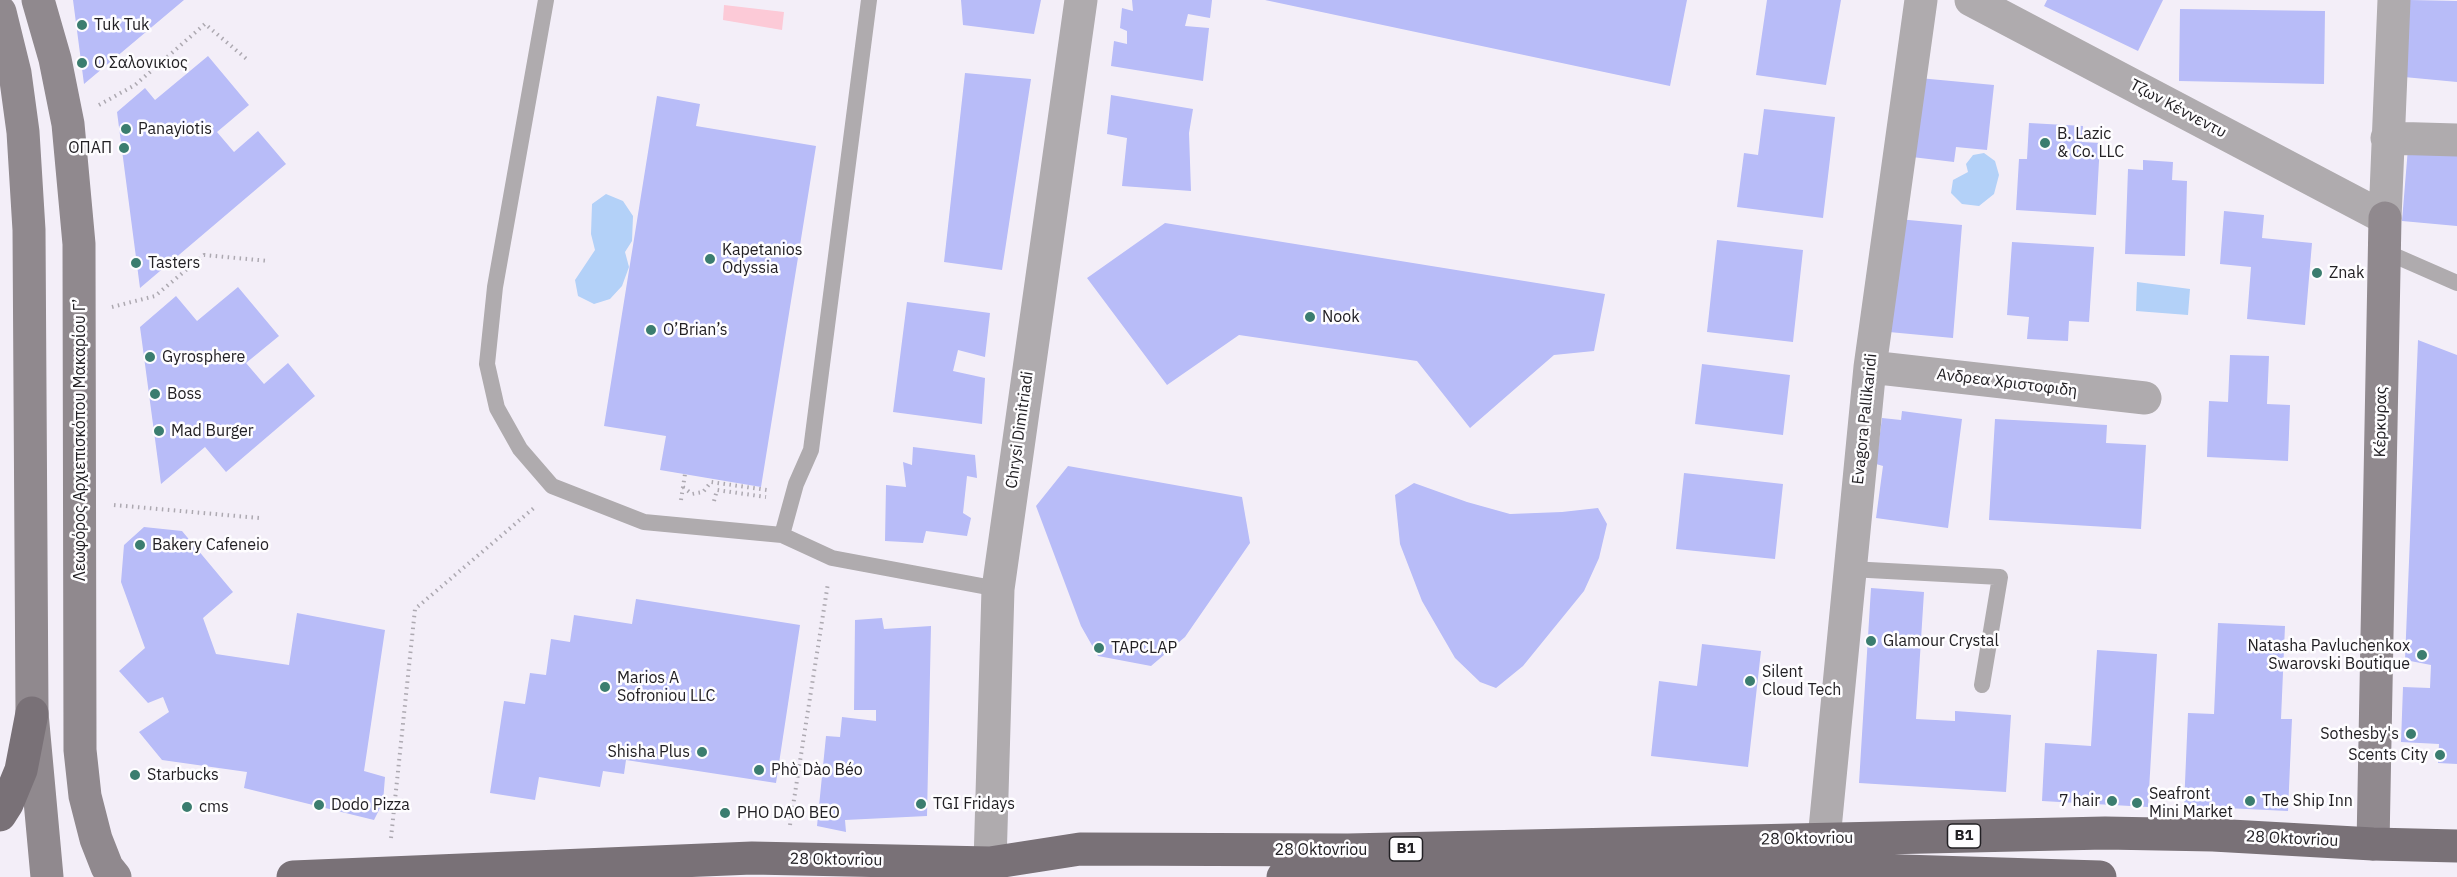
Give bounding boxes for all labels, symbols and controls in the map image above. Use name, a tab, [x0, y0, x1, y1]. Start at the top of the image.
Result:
place label: Tuk Tuk	[94, 15, 150, 35]
marker: Tuk Tuk	[75, 18, 89, 32]
place label: Ο Σαλονικιος	[94, 53, 188, 73]
marker: Ο Σαλονικιος	[75, 56, 89, 70]
street label: Τζων Κέννεντυ	[2126, 75, 2230, 143]
place label: Panayiotis	[138, 119, 212, 139]
marker: Panayiotis	[119, 122, 133, 136]
place label: B. Lazic & Co. LLC	[2057, 124, 2124, 162]
marker: B. Lazic & Co. LLC	[2038, 136, 2052, 150]
place label: ΟΠΑΠ	[68, 138, 112, 158]
marker: ΟΠΑΠ	[117, 141, 131, 155]
place label: Kapetanios Odyssia	[722, 240, 803, 278]
marker: Kapetanios Odyssia	[703, 252, 717, 266]
place label: Tasters	[148, 253, 200, 273]
marker: Tasters	[129, 256, 143, 270]
place label: Znak	[2329, 263, 2364, 283]
marker: Znak	[2310, 266, 2324, 280]
street label: Λεωφόρος Αρχιεπισκόπου Μακαρίου Γ’	[70, 299, 90, 581]
place label: Nook	[1322, 307, 1360, 327]
marker: Nook	[1303, 310, 1317, 324]
place label: O’Brian’s	[663, 320, 728, 340]
marker: O’Brian’s	[644, 323, 658, 337]
place label: Gyrosphere	[162, 347, 245, 367]
marker: Gyrosphere	[143, 350, 157, 364]
street label: Evagora Pallikaridi	[1849, 352, 1881, 486]
street label: Ανδρεα Χριστοφιδη	[1936, 365, 2078, 401]
street label: Chrysi Dimitriadi	[1002, 370, 1038, 490]
place label: Boss	[167, 384, 202, 404]
street label: Κέρκυρας	[2371, 386, 2391, 458]
marker: Boss	[148, 387, 162, 401]
place label: Mad Burger	[171, 421, 254, 441]
marker: Mad Burger	[152, 424, 166, 438]
place label: Bakery Cafeneio	[152, 535, 269, 555]
marker: Bakery Cafeneio	[133, 538, 147, 552]
place label: Glamour Crystal	[1883, 631, 1999, 651]
marker: Glamour Crystal	[1864, 634, 1878, 648]
place label: Natasha Pavluchenkox Swarovski Boutique	[2247, 636, 2410, 674]
place label: TAPCLAP	[1111, 638, 1177, 658]
marker: TAPCLAP	[1092, 641, 1106, 655]
marker: Natasha Pavluchenkox Swarovski Boutique	[2415, 648, 2429, 662]
place label: Silent Cloud Tech	[1762, 662, 1841, 700]
place label: Marios A Sofroniou LLC	[617, 668, 715, 706]
marker: Silent Cloud Tech	[1743, 674, 1757, 688]
marker: Marios A Sofroniou LLC	[598, 680, 612, 694]
place label: Sothesby's	[2320, 724, 2399, 744]
marker: Sothesby's	[2404, 727, 2418, 741]
place label: Shisha Plus	[607, 742, 690, 762]
marker: Shisha Plus	[695, 745, 709, 759]
place label: Scents City	[2348, 745, 2428, 765]
marker: Scents City	[2433, 748, 2447, 762]
place label: Phò Dào Béo	[771, 760, 863, 780]
marker: Phò Dào Béo	[752, 763, 766, 777]
place label: Starbucks	[147, 765, 219, 785]
marker: Starbucks	[128, 768, 142, 782]
place label: Seafront Mini Market	[2149, 784, 2233, 822]
place label: 7 hair	[2059, 791, 2100, 811]
place label: The Ship Inn	[2262, 791, 2353, 811]
place label: TGI Fridays	[933, 794, 1015, 814]
marker: 7 hair	[2105, 794, 2119, 808]
marker: The Ship Inn	[2243, 794, 2257, 808]
place label: Dodo Pizza	[331, 795, 410, 815]
marker: Seafront Mini Market	[2130, 796, 2144, 810]
place label: cms	[199, 797, 229, 817]
marker: TGI Fridays	[914, 797, 928, 811]
marker: Dodo Pizza	[312, 798, 326, 812]
marker: cms	[180, 800, 194, 814]
place label: PHO DAO BEO	[737, 803, 840, 823]
marker: PHO DAO BEO	[718, 806, 732, 820]
road number: B1	[1948, 824, 1980, 848]
street label: 28 Oktovriou	[2245, 827, 2339, 851]
street label: 28 Oktovriou	[1760, 829, 1854, 849]
road number: B1	[1390, 837, 1422, 861]
street label: 28 Oktovriou	[1275, 840, 1367, 860]
street label: 28 Oktovriou	[789, 850, 883, 870]

